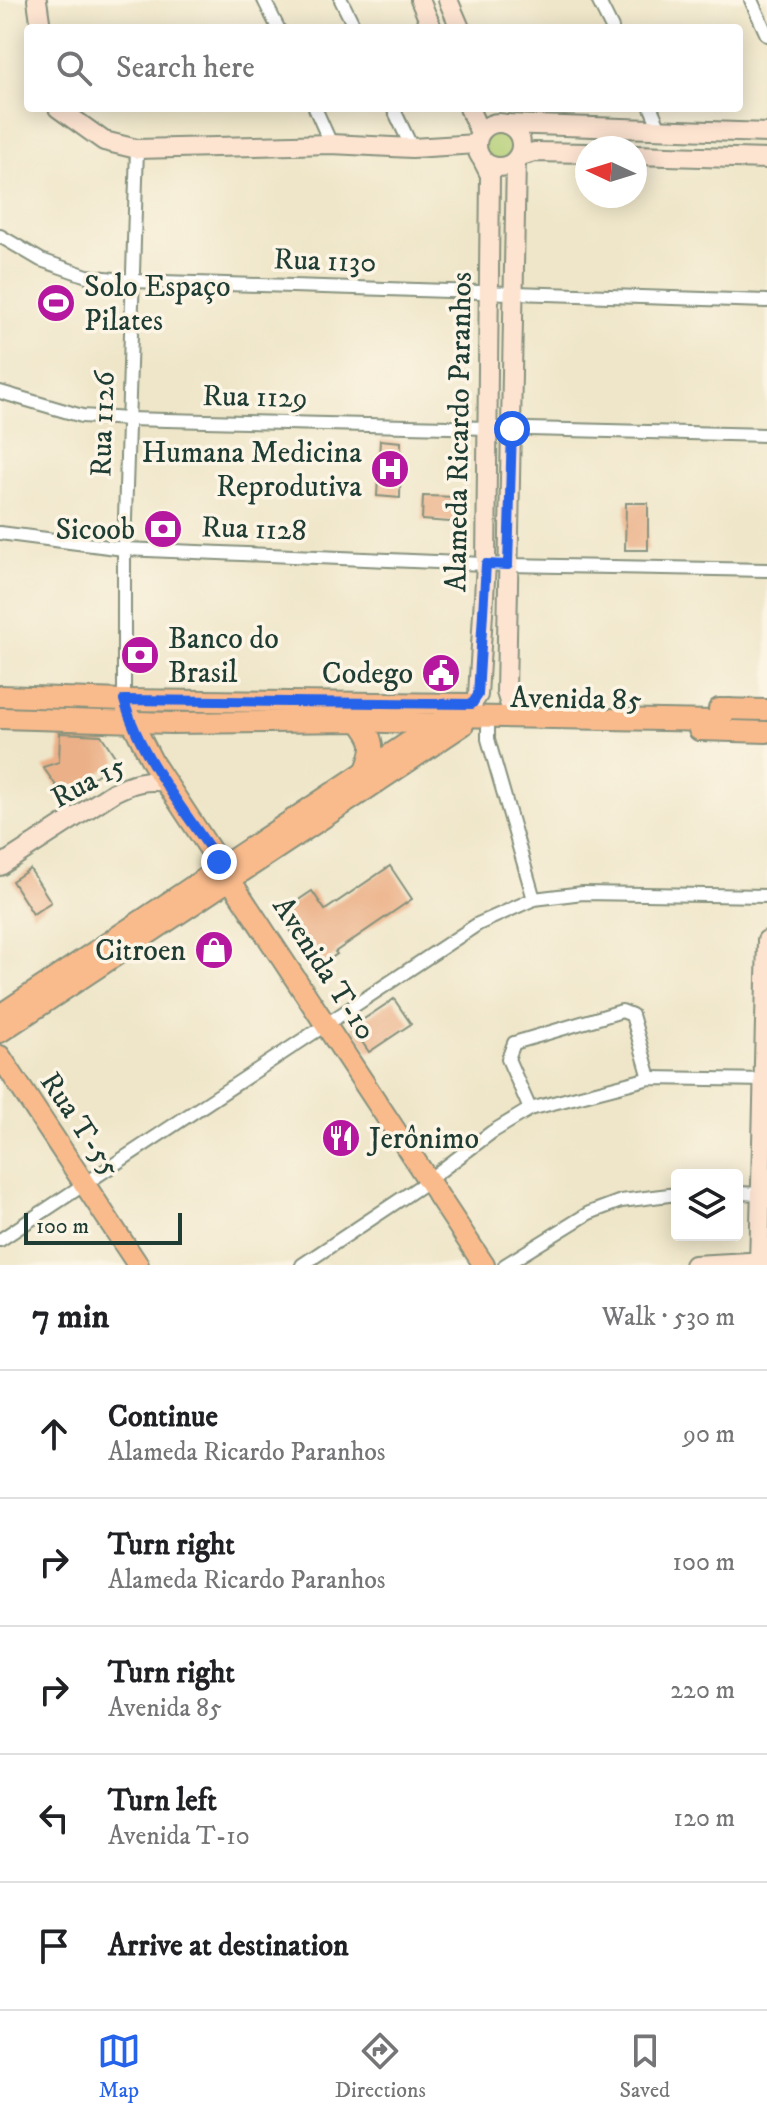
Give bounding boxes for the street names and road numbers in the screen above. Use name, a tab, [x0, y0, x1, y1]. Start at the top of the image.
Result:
street label: Rua 1130	[273, 241, 377, 282]
street label: Alameda Ricardo Paranhos	[438, 272, 481, 592]
street label: Rua 1126	[83, 369, 124, 478]
street label: Rua 1129	[202, 378, 308, 417]
street label: Rua 1128	[201, 509, 307, 550]
street label: Avenida 85	[510, 680, 642, 719]
street label: Rua 15	[45, 747, 132, 817]
street label: Avenida T-10	[264, 890, 384, 1047]
street label: Rua T-55	[31, 1065, 128, 1184]

